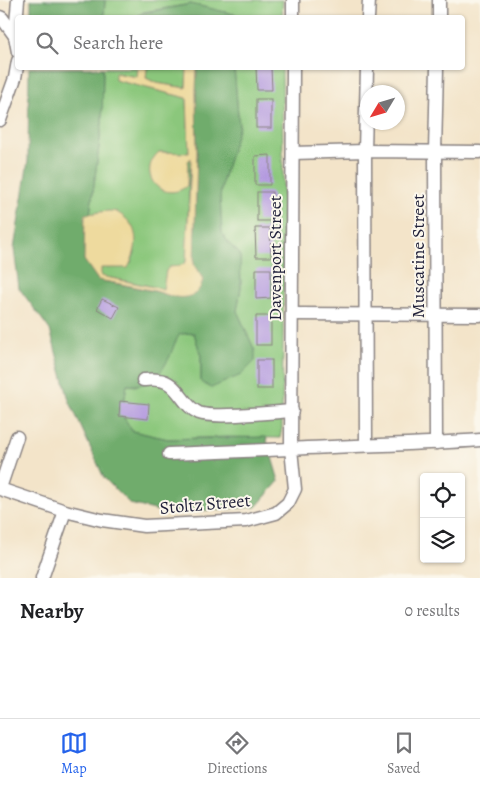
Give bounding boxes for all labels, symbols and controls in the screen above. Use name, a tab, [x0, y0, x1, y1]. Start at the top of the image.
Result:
search box	[15, 15, 465, 70]
icon: search	[33, 29, 61, 57]
text: Search here	[73, 30, 163, 56]
north arrow	[360, 85, 405, 130]
street label: Muscatine Street	[406, 194, 430, 318]
street label: Davenport Street	[263, 195, 287, 321]
map controls	[420, 473, 465, 563]
button: locate	[420, 473, 465, 518]
street label: Stoltz Street	[159, 488, 251, 520]
button: layers	[420, 518, 465, 563]
text: Nearby	[20, 597, 83, 625]
text: 0 results	[404, 600, 460, 622]
tab: Map	[60, 729, 88, 778]
tab: Directions	[207, 729, 267, 778]
tab: Saved	[387, 729, 420, 778]

